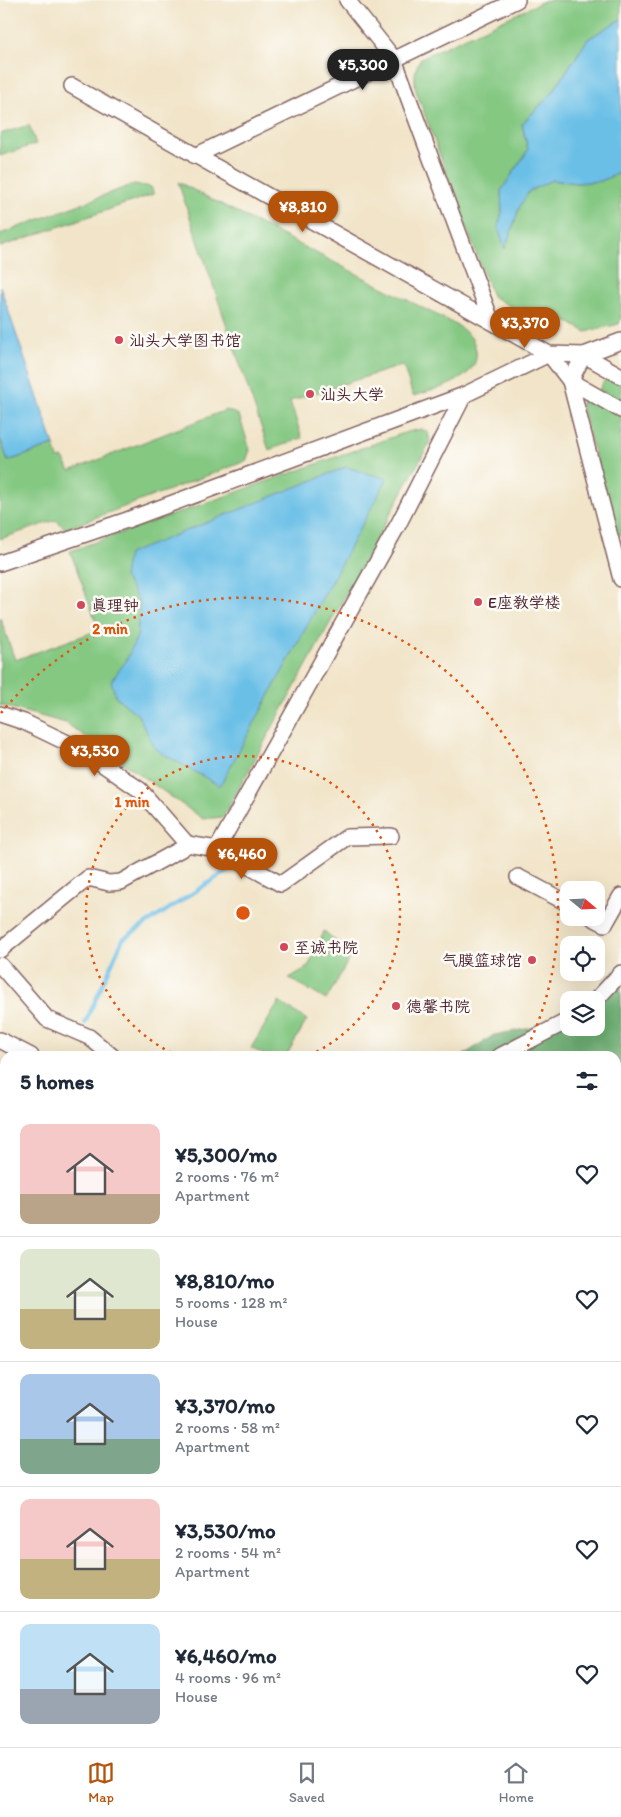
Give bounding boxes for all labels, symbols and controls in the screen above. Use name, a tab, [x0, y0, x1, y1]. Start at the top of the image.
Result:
pin: ¥5,300	[322, 48, 404, 91]
text: ¥5,300	[338, 55, 388, 74]
pin: ¥8,810	[262, 190, 344, 233]
text: ¥8,810	[279, 197, 327, 216]
pin: ¥3,370	[484, 306, 566, 349]
text: ¥3,370	[501, 313, 549, 332]
place label: 汕头大学图书馆	[129, 331, 241, 350]
marker: 汕头大学图书馆	[113, 334, 125, 346]
place label: 汕头大学	[320, 385, 384, 404]
marker: 汕头大学	[304, 388, 316, 400]
place label: E座教学楼	[488, 593, 561, 612]
place label: 真理钟	[91, 596, 139, 615]
marker: E座教学楼	[472, 596, 484, 608]
marker: 真理钟	[75, 599, 87, 611]
text: 2 min	[92, 620, 129, 638]
pin: ¥3,530	[54, 734, 136, 777]
text: ¥3,530	[71, 741, 119, 760]
text: 1 min	[115, 793, 150, 811]
pin: ¥6,460	[201, 838, 283, 880]
text: ¥6,460	[217, 844, 267, 863]
north arrow	[560, 881, 605, 926]
map controls	[560, 881, 605, 1036]
centre of rings	[234, 904, 252, 922]
button: locate	[560, 936, 605, 981]
place label: 至诚书院	[294, 938, 358, 957]
marker: 至诚书院	[278, 941, 290, 953]
place label: 气膜篮球馆	[442, 951, 522, 970]
marker: 气膜篮球馆	[526, 954, 538, 966]
button: layers	[560, 991, 605, 1036]
place label: 德馨书院	[406, 997, 470, 1016]
marker: 德馨书院	[390, 1000, 402, 1012]
icon: filters	[573, 1067, 601, 1095]
text: 5 homes	[20, 1069, 94, 1094]
text: ¥5,300/mo	[175, 1142, 277, 1167]
icon: home	[60, 1144, 120, 1204]
icon: heart	[573, 1160, 601, 1188]
text: 2 rooms · 76 m²	[175, 1167, 279, 1186]
text: Apartment	[175, 1186, 250, 1205]
text: ¥8,810/mo	[175, 1268, 275, 1293]
icon: home	[60, 1269, 120, 1329]
icon: heart	[573, 1285, 601, 1313]
text: 5 rooms · 128 m²	[175, 1293, 287, 1312]
text: House	[175, 1312, 218, 1331]
text: ¥3,370/mo	[175, 1393, 275, 1418]
icon: home	[60, 1394, 120, 1454]
icon: heart	[573, 1410, 601, 1438]
text: 2 rooms · 58 m²	[175, 1418, 280, 1437]
text: Apartment	[175, 1437, 250, 1456]
text: ¥3,530/mo	[175, 1518, 276, 1543]
icon: home	[60, 1519, 120, 1579]
icon: heart	[573, 1535, 601, 1563]
text: 2 rooms · 54 m²	[175, 1543, 281, 1562]
text: Apartment	[175, 1562, 250, 1581]
text: ¥6,460/mo	[175, 1643, 277, 1668]
icon: home	[60, 1644, 120, 1704]
icon: heart	[573, 1660, 601, 1688]
text: 4 rooms · 96 m²	[175, 1668, 281, 1687]
text: House	[175, 1687, 218, 1706]
tab: Map	[87, 1759, 115, 1806]
tab: Saved	[289, 1759, 325, 1806]
tab: Home	[499, 1759, 534, 1806]

